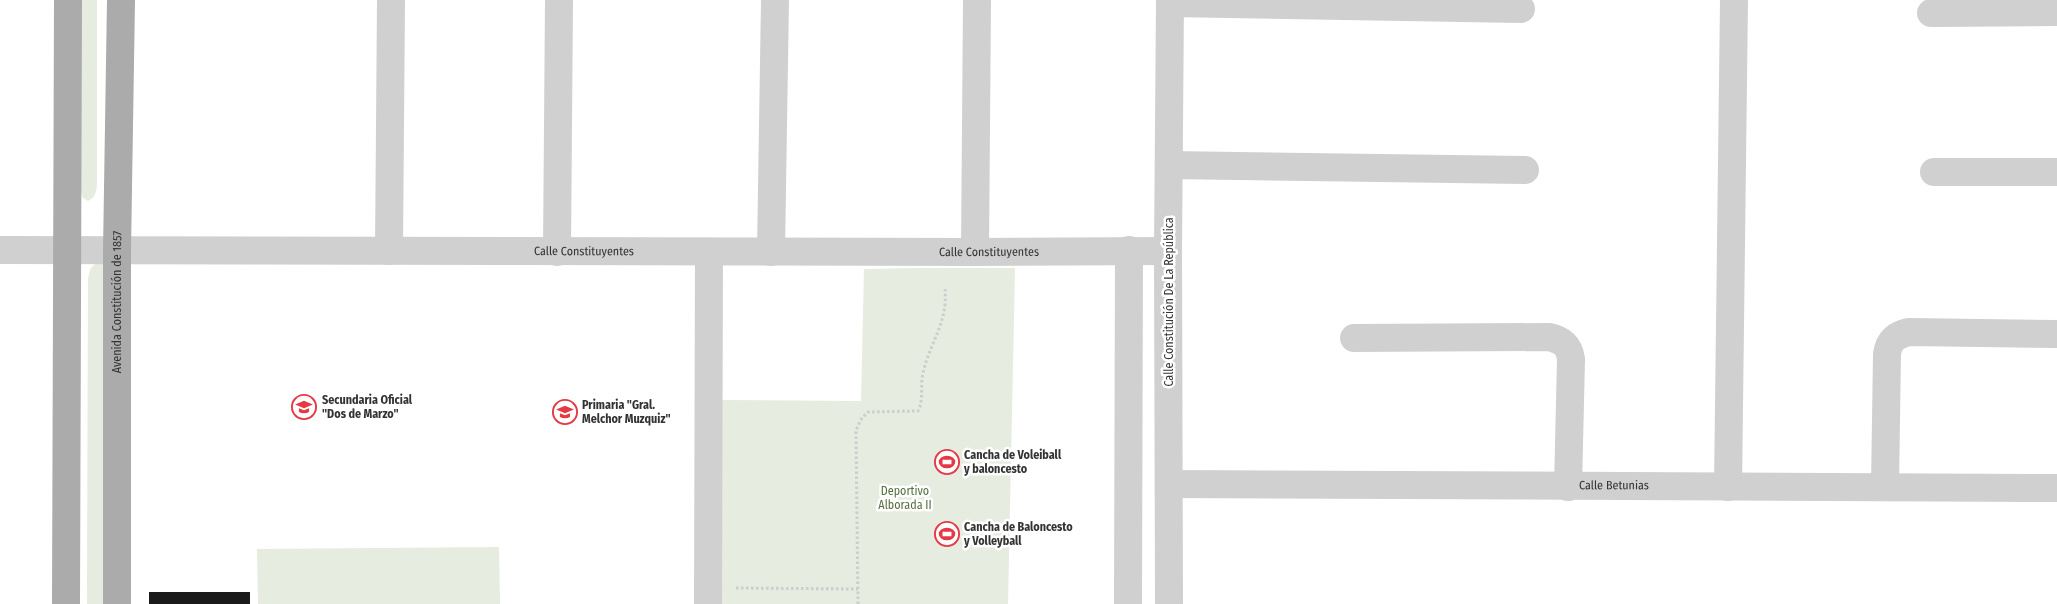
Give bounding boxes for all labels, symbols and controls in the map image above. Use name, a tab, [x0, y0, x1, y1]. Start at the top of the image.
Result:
street label: Calle Constitución De La República	[1162, 217, 1176, 387]
street label: Avenida Constitución de 1857	[110, 230, 124, 373]
street label: Calle Constituyentes	[534, 244, 634, 258]
street label: Calle Constituyentes	[939, 245, 1039, 259]
place label: Secundaria Oficial "Dos de Marzo"	[322, 393, 413, 421]
school or university icon: Secundaria Oficial "Dos de Marzo"	[291, 394, 317, 420]
place label: Primaria "Gral. Melchor Muzquiz"	[582, 398, 671, 426]
school or university icon: Primaria "Gral. Melchor Muzquiz"	[552, 399, 578, 425]
place label: Cancha de Voleiball y baloncesto	[963, 448, 1062, 476]
sports icon: Cancha de Voleiball y baloncesto	[934, 449, 960, 475]
street label: Calle Betunias	[1579, 478, 1649, 492]
park label: Deportivo Alborada II	[878, 484, 932, 512]
place label: Cancha de Baloncesto y Volleyball	[963, 520, 1073, 548]
sports icon: Cancha de Baloncesto y Volleyball	[934, 521, 960, 547]

